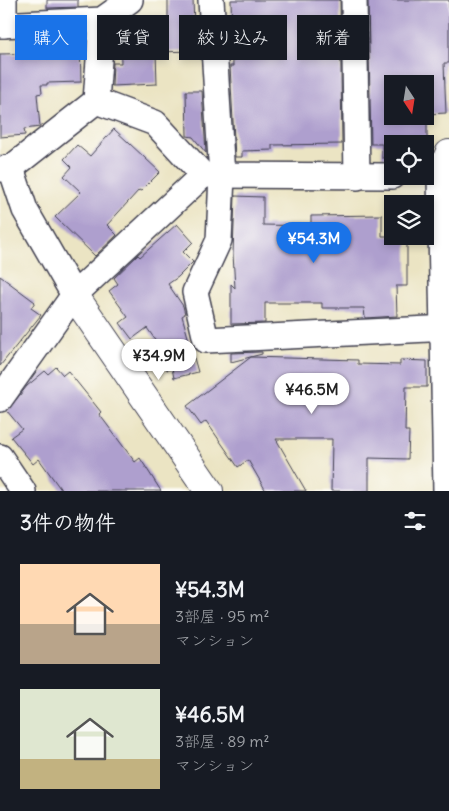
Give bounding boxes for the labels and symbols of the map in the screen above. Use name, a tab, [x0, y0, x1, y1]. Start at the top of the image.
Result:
north arrow	[384, 75, 434, 125]
pin: ¥54.3M	[273, 222, 355, 264]
pin: ¥34.9M	[118, 338, 200, 381]
pin: ¥46.5M	[271, 372, 353, 415]

